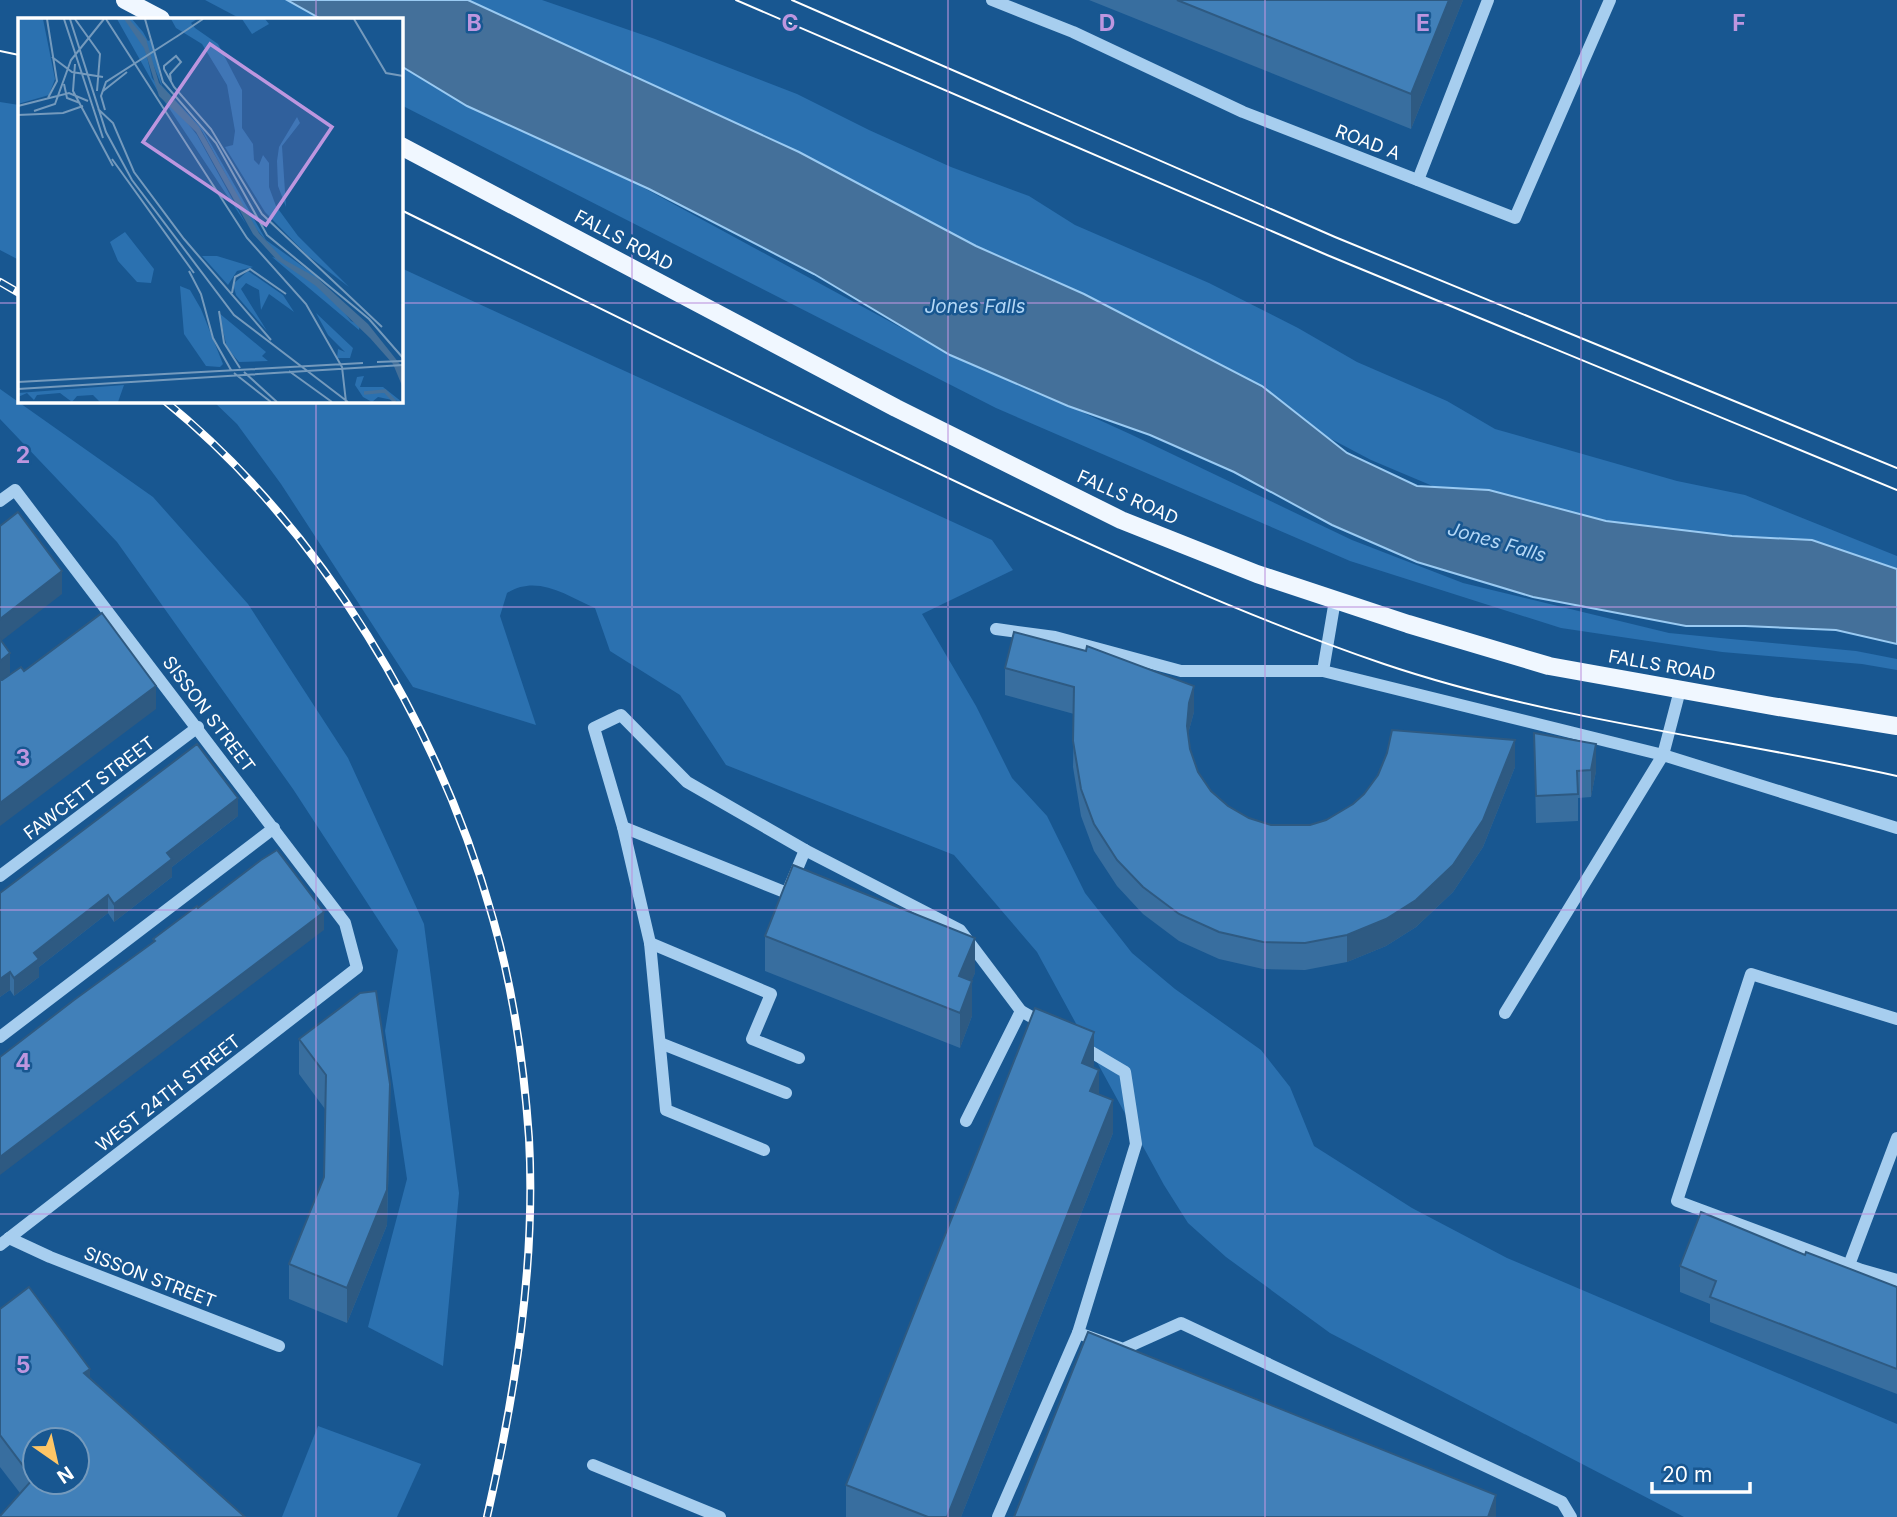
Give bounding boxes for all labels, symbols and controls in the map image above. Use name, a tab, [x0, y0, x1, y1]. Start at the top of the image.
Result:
text: B	[466, 9, 482, 37]
text: C	[781, 9, 799, 37]
text: D	[1099, 9, 1115, 37]
text: E	[1416, 9, 1430, 37]
text: F	[1732, 9, 1746, 37]
inset map	[18, 18, 402, 402]
street label: ROAD A	[1333, 120, 1403, 164]
street label: FALLS ROAD	[571, 205, 677, 275]
water label: Jones Falls	[924, 295, 1026, 318]
text: 2	[16, 441, 30, 469]
street label: FALLS ROAD	[1074, 465, 1182, 529]
water label: Jones Falls	[1445, 517, 1549, 567]
street label: FALLS ROAD	[1607, 645, 1717, 685]
street label: SISSON STREET	[159, 652, 259, 776]
street label: FAWCETT STREET	[19, 732, 159, 844]
text: 3	[16, 744, 30, 772]
street label: WEST 24TH STREET	[92, 1030, 244, 1156]
text: 4	[15, 1048, 31, 1076]
street label: SISSON STREET	[81, 1242, 219, 1312]
text: 5	[16, 1351, 30, 1379]
north arrow	[21, 1426, 91, 1496]
scale bar	[1652, 1450, 1750, 1494]
text: N	[53, 1461, 78, 1488]
text: 20 m	[1662, 1462, 1712, 1487]

